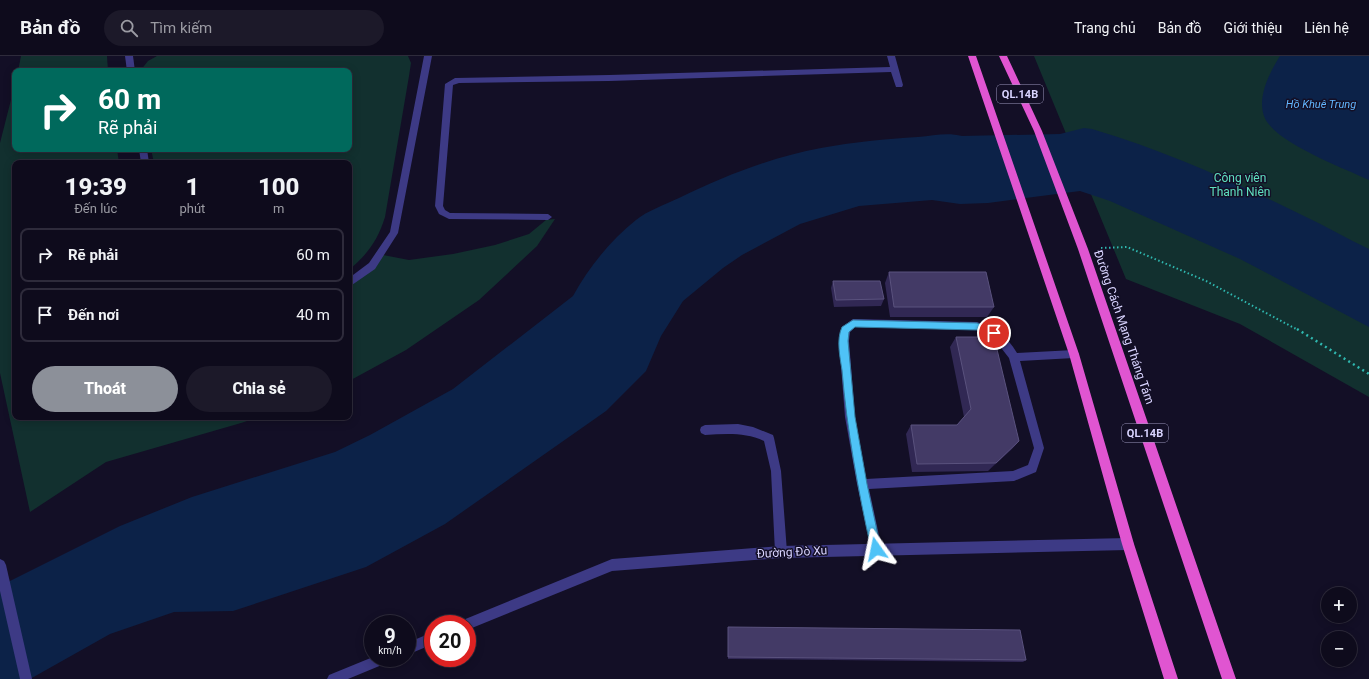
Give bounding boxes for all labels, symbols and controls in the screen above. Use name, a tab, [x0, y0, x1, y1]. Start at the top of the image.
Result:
search box	[104, 10, 384, 46]
text: Bản đồ	[20, 16, 80, 39]
icon: search	[118, 17, 140, 39]
text: Tìm kiếm	[150, 19, 212, 37]
text: Trang chủ	[1074, 20, 1136, 36]
text: Bản đồ	[1158, 20, 1202, 36]
text: Giới thiệu	[1224, 20, 1282, 36]
text: Liên hệ	[1304, 20, 1349, 36]
text: 60 m	[98, 83, 161, 116]
icon: right	[32, 84, 84, 136]
road number: QL.14B	[997, 85, 1043, 103]
water label: Hồ Khuê Trung	[1286, 98, 1356, 111]
text: Rẽ phải	[98, 117, 157, 138]
park label: Công viên Thanh Niên	[1210, 171, 1270, 199]
text: 19:39	[65, 173, 127, 201]
text: 1	[185, 173, 199, 201]
text: 100	[258, 173, 299, 201]
text: Đến lúc	[74, 201, 117, 216]
text: phút	[179, 201, 205, 216]
text: m	[273, 201, 284, 216]
icon: right	[34, 244, 56, 266]
text: Rẽ phải	[68, 246, 118, 264]
text: 60 m	[296, 246, 330, 264]
street label: Đường Cách Mạng Tháng Tám	[1091, 248, 1157, 406]
icon: arrive	[34, 304, 56, 326]
text: Đến nơi	[68, 306, 119, 324]
text: 40 m	[296, 306, 330, 324]
pin	[977, 316, 1011, 350]
icon: arrive	[983, 322, 1005, 344]
button: Thoát	[32, 366, 178, 412]
button: Chia sẻ	[186, 366, 332, 412]
road number: QL.14B	[1122, 424, 1168, 442]
position arrow	[855, 528, 897, 570]
street label: Đường Đò Xu	[756, 543, 828, 561]
map controls	[1321, 587, 1357, 667]
button: +	[1321, 587, 1357, 623]
speed limit sign: 20	[424, 615, 476, 667]
text: 9	[384, 624, 396, 648]
button: −	[1321, 631, 1357, 667]
text: km/h	[378, 645, 402, 656]

